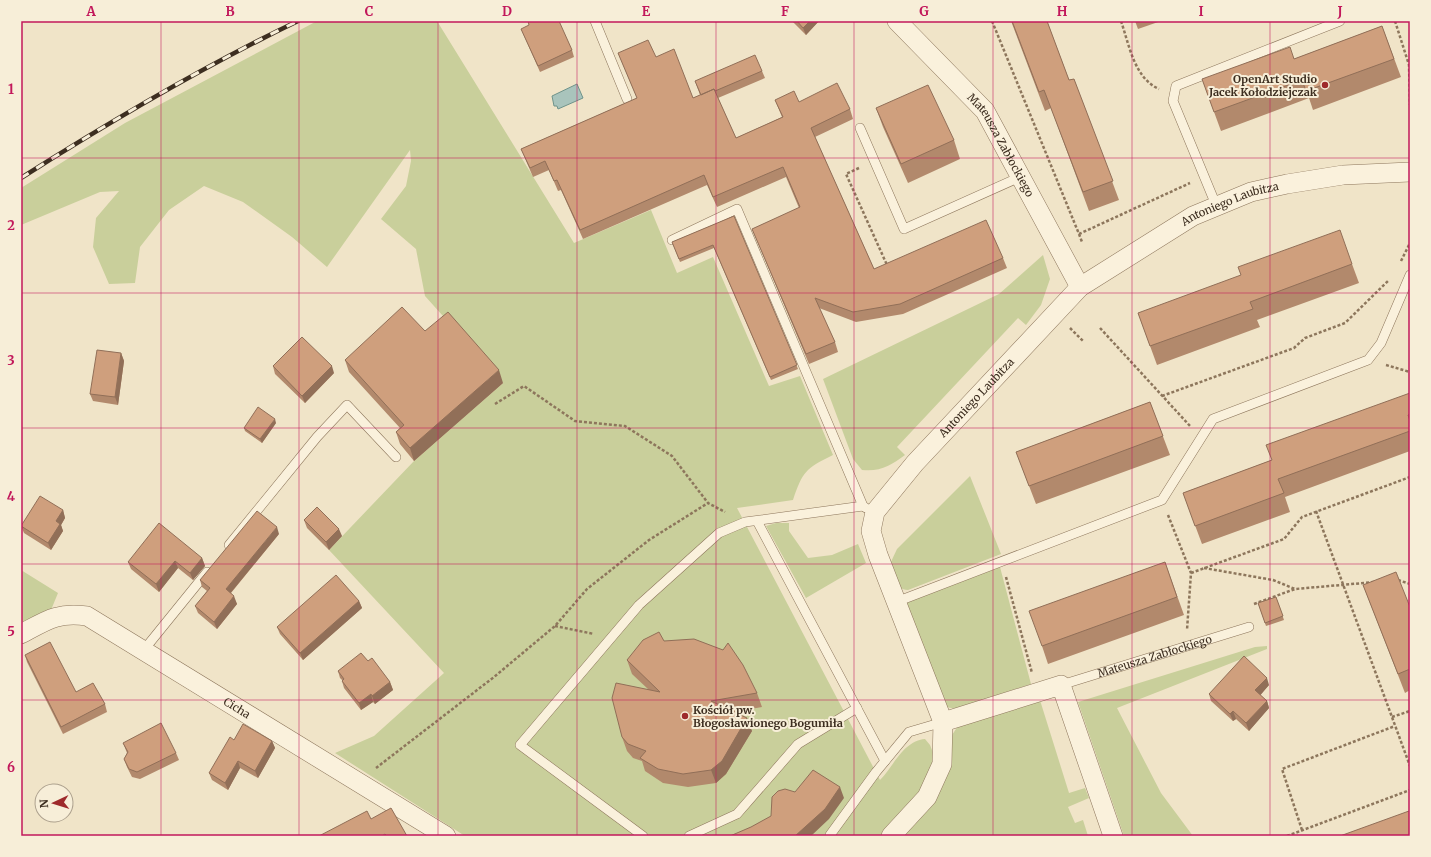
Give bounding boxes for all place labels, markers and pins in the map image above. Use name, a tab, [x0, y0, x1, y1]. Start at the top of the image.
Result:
place label: OpenArt Studio Jacek Kołodziejczak	[1208, 72, 1318, 99]
marker: OpenArt Studio Jacek Kołodziejczak	[1320, 80, 1330, 90]
place label: Kościół pw. Błogosławionego Bogumiła	[693, 703, 843, 730]
marker: Kościół pw. Błogosławionego Bogumiła	[680, 711, 690, 721]

